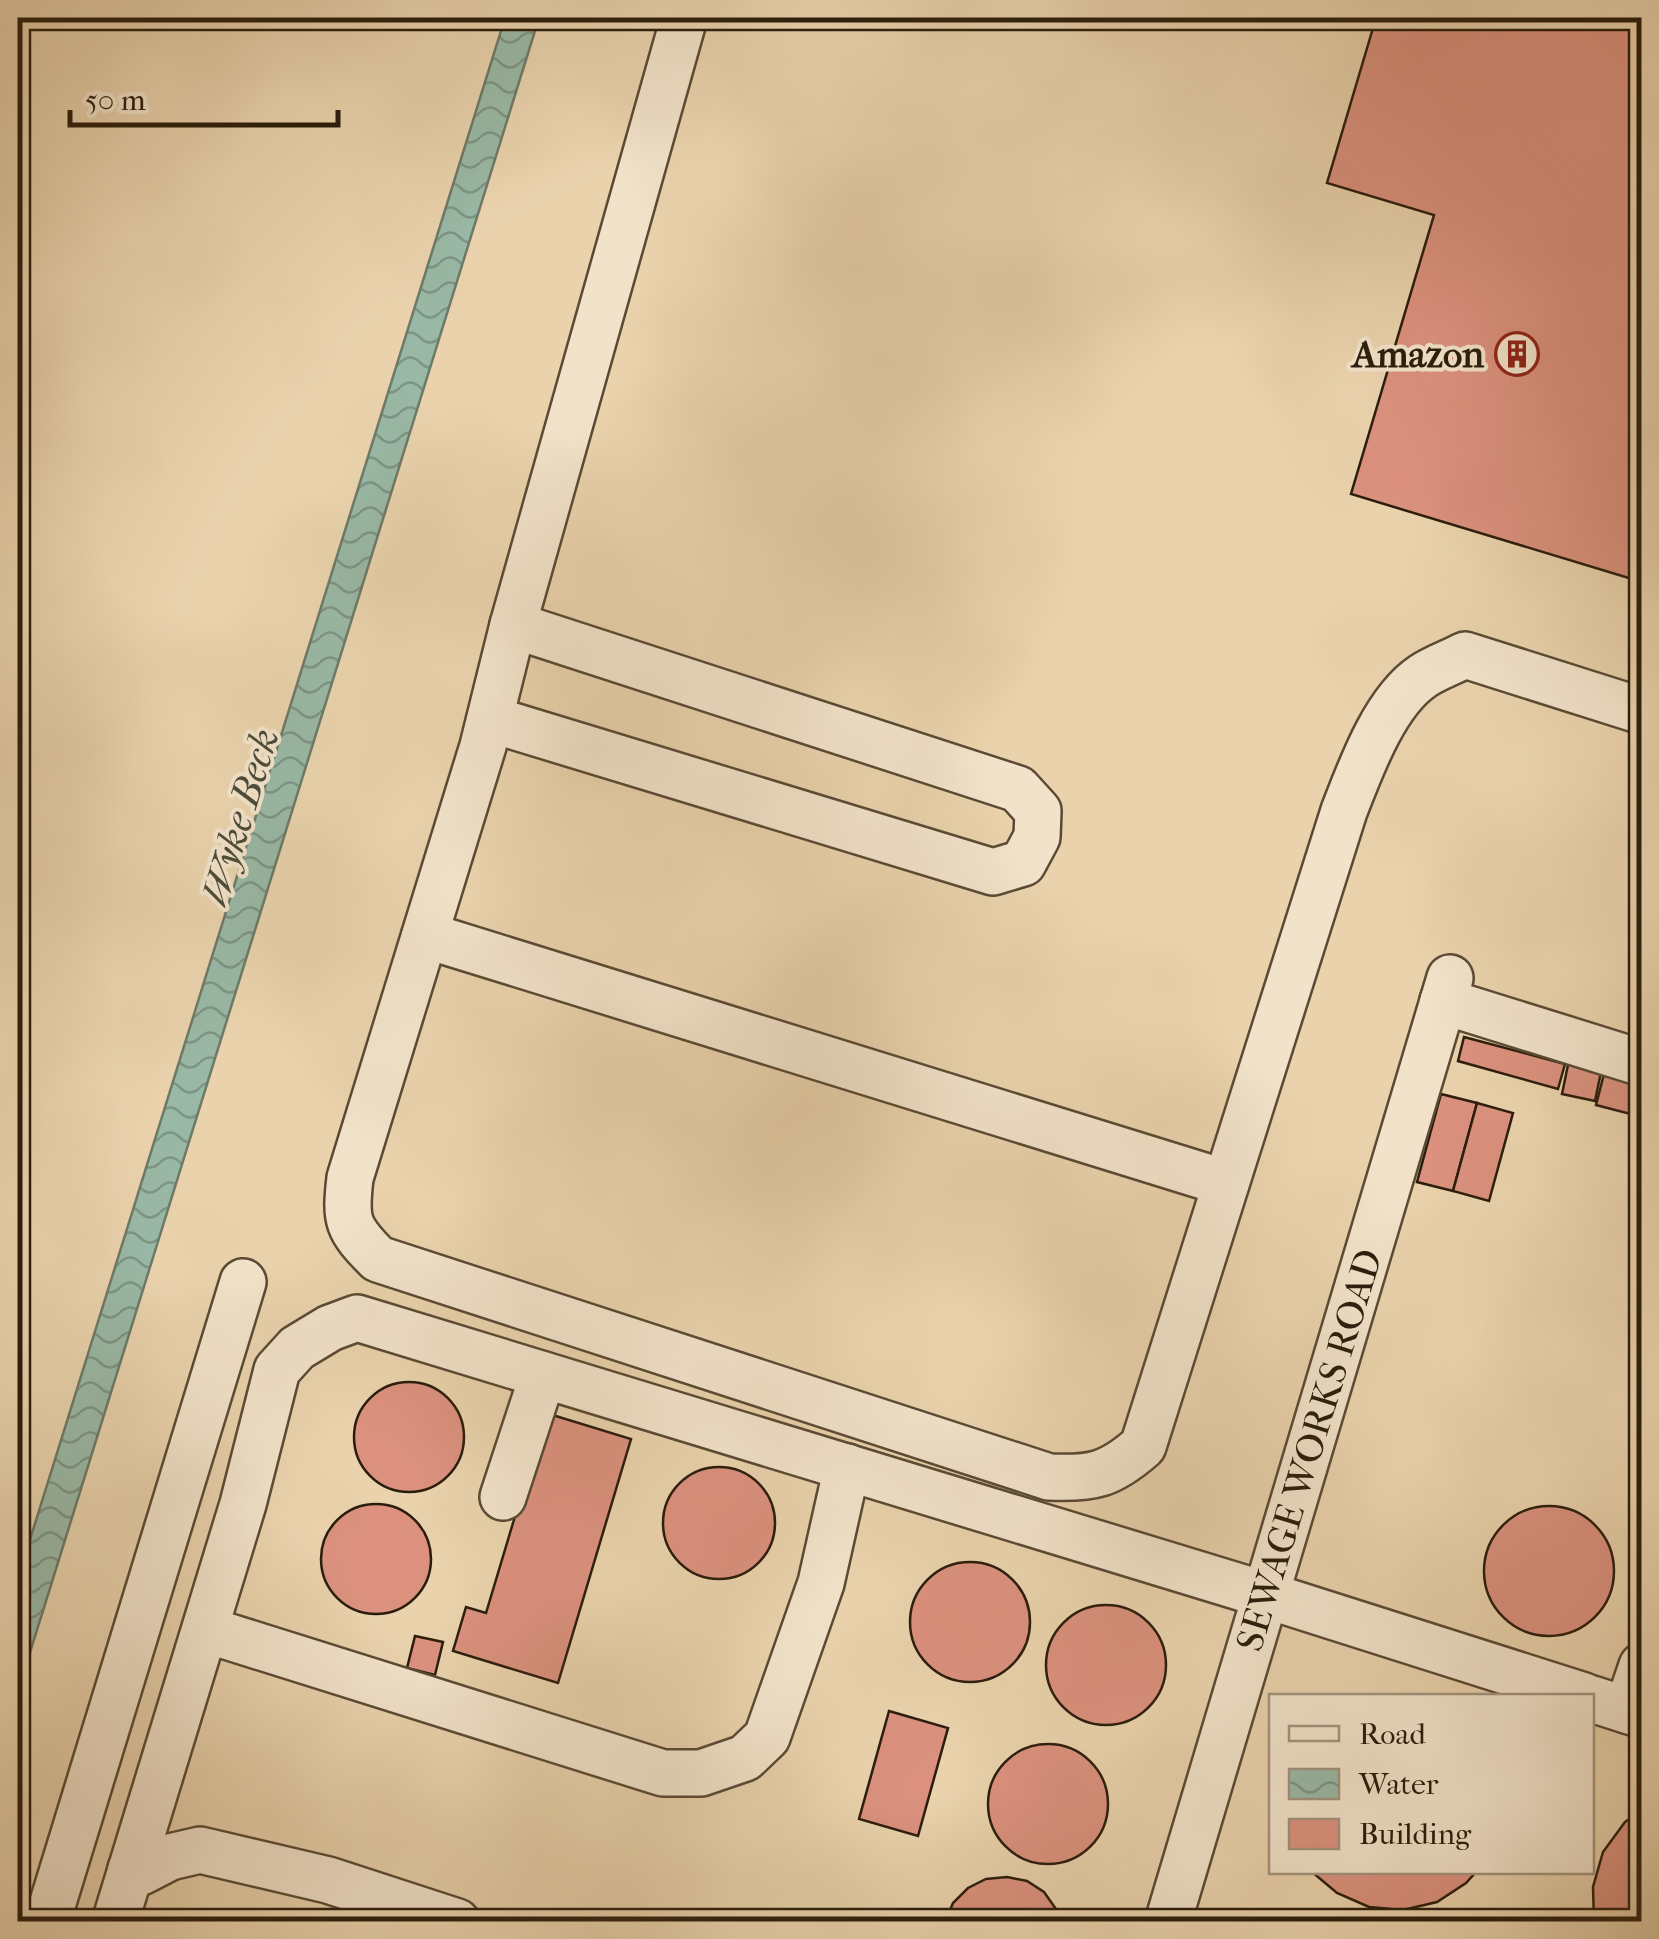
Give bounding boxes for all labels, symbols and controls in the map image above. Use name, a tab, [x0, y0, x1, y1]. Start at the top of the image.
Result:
scale bar	[70, 65, 338, 127]
text: 50 m	[85, 83, 146, 118]
building icon: Amazon	[1494, 331, 1540, 377]
place label: Amazon	[1350, 332, 1485, 377]
water label: Wyke Beck	[191, 723, 289, 911]
street label: SEWAGE WORKS ROAD	[1227, 1244, 1392, 1657]
legend	[1269, 1694, 1594, 1874]
text: Road	[1359, 1717, 1426, 1752]
text: Water	[1358, 1767, 1439, 1802]
text: Building	[1359, 1817, 1472, 1852]

